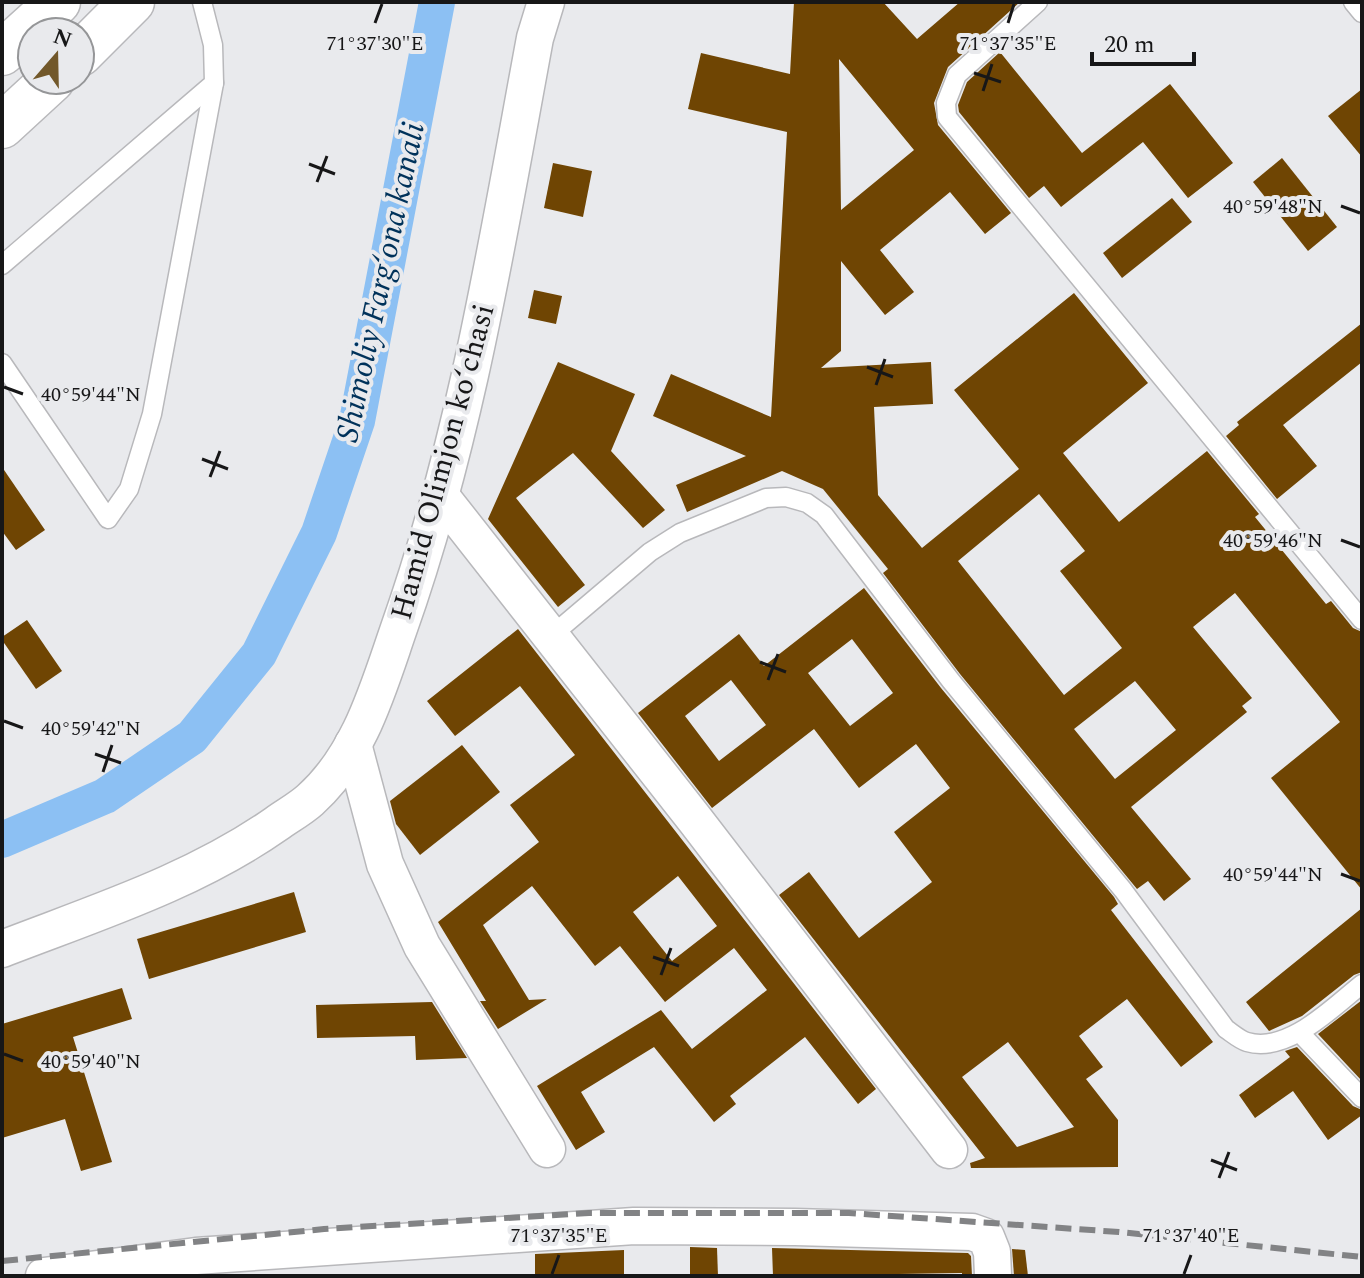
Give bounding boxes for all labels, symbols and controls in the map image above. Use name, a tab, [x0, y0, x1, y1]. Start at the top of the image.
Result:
north arrow	[16, 16, 96, 96]
scale bar	[1092, 16, 1194, 66]
text: N	[48, 20, 76, 57]
text: 20 m	[1104, 27, 1155, 63]
text: 71°37'30"E	[326, 29, 424, 59]
text: 71°37'35"E	[959, 29, 1057, 59]
water label: Shimoliy Fargʻona kanali	[323, 118, 439, 446]
text: 40°59'48"N	[1223, 192, 1323, 222]
street label: Hamid Olimjon koʻchasi	[379, 299, 507, 625]
text: 40°59'44"N	[41, 380, 141, 410]
text: 40°59'46"N	[1223, 526, 1323, 556]
text: 40°59'42"N	[41, 714, 141, 744]
text: 40°59'44"N	[1223, 860, 1323, 890]
text: 40°59'40"N	[41, 1047, 141, 1077]
text: 71°37'35"E	[510, 1221, 608, 1251]
text: 71°37'40"E	[1142, 1221, 1240, 1251]

